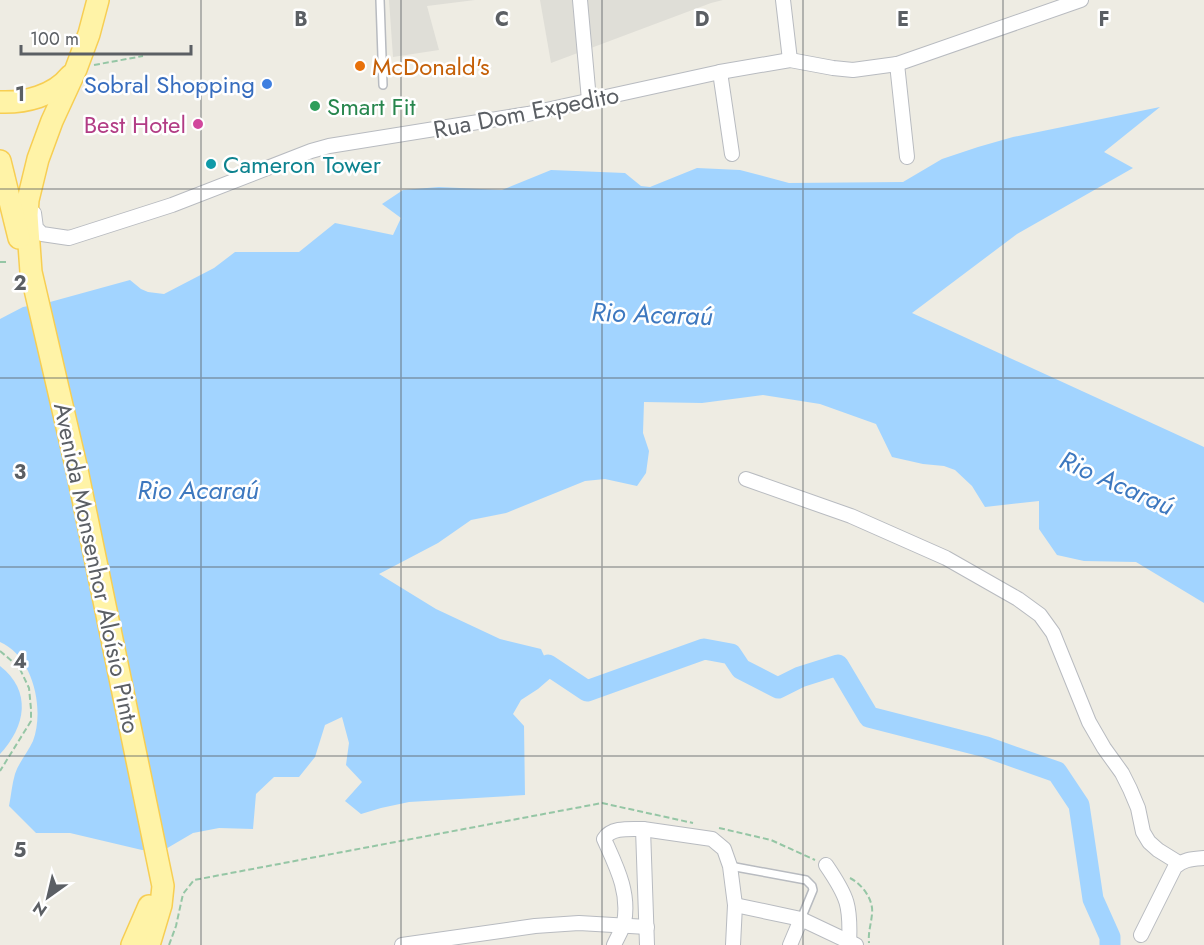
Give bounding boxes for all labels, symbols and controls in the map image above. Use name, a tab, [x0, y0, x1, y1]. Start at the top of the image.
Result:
text: B	[294, 5, 308, 34]
text: C	[495, 5, 509, 34]
text: D	[695, 5, 709, 34]
text: E	[897, 5, 909, 34]
text: F	[1098, 5, 1110, 34]
scale bar	[21, 18, 190, 56]
text: 100 m	[30, 26, 79, 52]
place label: McDonald's	[372, 49, 490, 84]
marker: McDonald's	[353, 59, 367, 73]
place label: Sobral Shopping	[84, 67, 255, 102]
marker: Sobral Shopping	[260, 77, 274, 91]
street label: Rua Dom Expedito	[430, 77, 622, 147]
text: 1	[15, 80, 25, 109]
place label: Smart Fit	[327, 89, 416, 124]
marker: Smart Fit	[308, 99, 322, 113]
place label: Best Hotel	[84, 107, 186, 142]
marker: Best Hotel	[191, 117, 205, 131]
place label: Cameron Tower	[223, 147, 382, 182]
marker: Cameron Tower	[204, 157, 218, 171]
text: 2	[13, 269, 27, 298]
water label: Rio Acaraú	[591, 293, 713, 335]
street label: Avenida Monsenhor Aloísio Pinto	[45, 399, 149, 737]
water label: Rio Acaraú	[1054, 441, 1180, 525]
text: 3	[14, 458, 26, 487]
water label: Rio Acaraú	[137, 471, 259, 509]
text: 4	[13, 647, 27, 676]
text: 5	[14, 836, 27, 865]
north arrow	[18, 867, 78, 927]
text: N	[28, 896, 52, 922]

